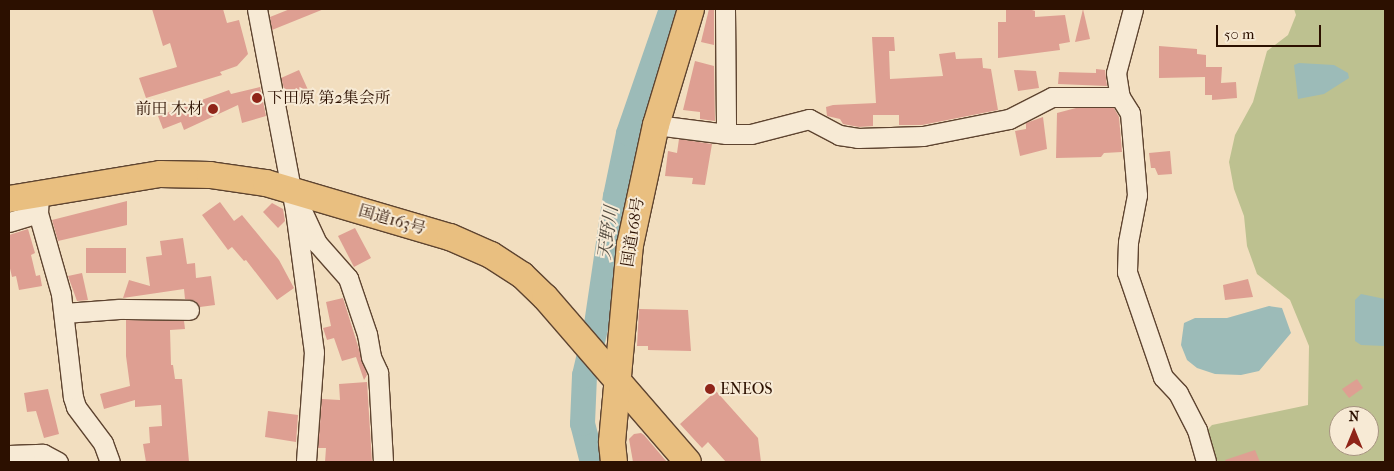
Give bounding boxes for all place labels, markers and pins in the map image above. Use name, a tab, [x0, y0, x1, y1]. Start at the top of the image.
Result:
place label: 下田原 第2集会所	[267, 88, 391, 108]
marker: 下田原 第2集会所	[251, 92, 263, 104]
place label: 前田 木材	[136, 99, 203, 119]
marker: 前田 木材	[207, 103, 219, 115]
place label: ENEOS	[720, 379, 773, 399]
marker: ENEOS	[704, 383, 716, 395]

